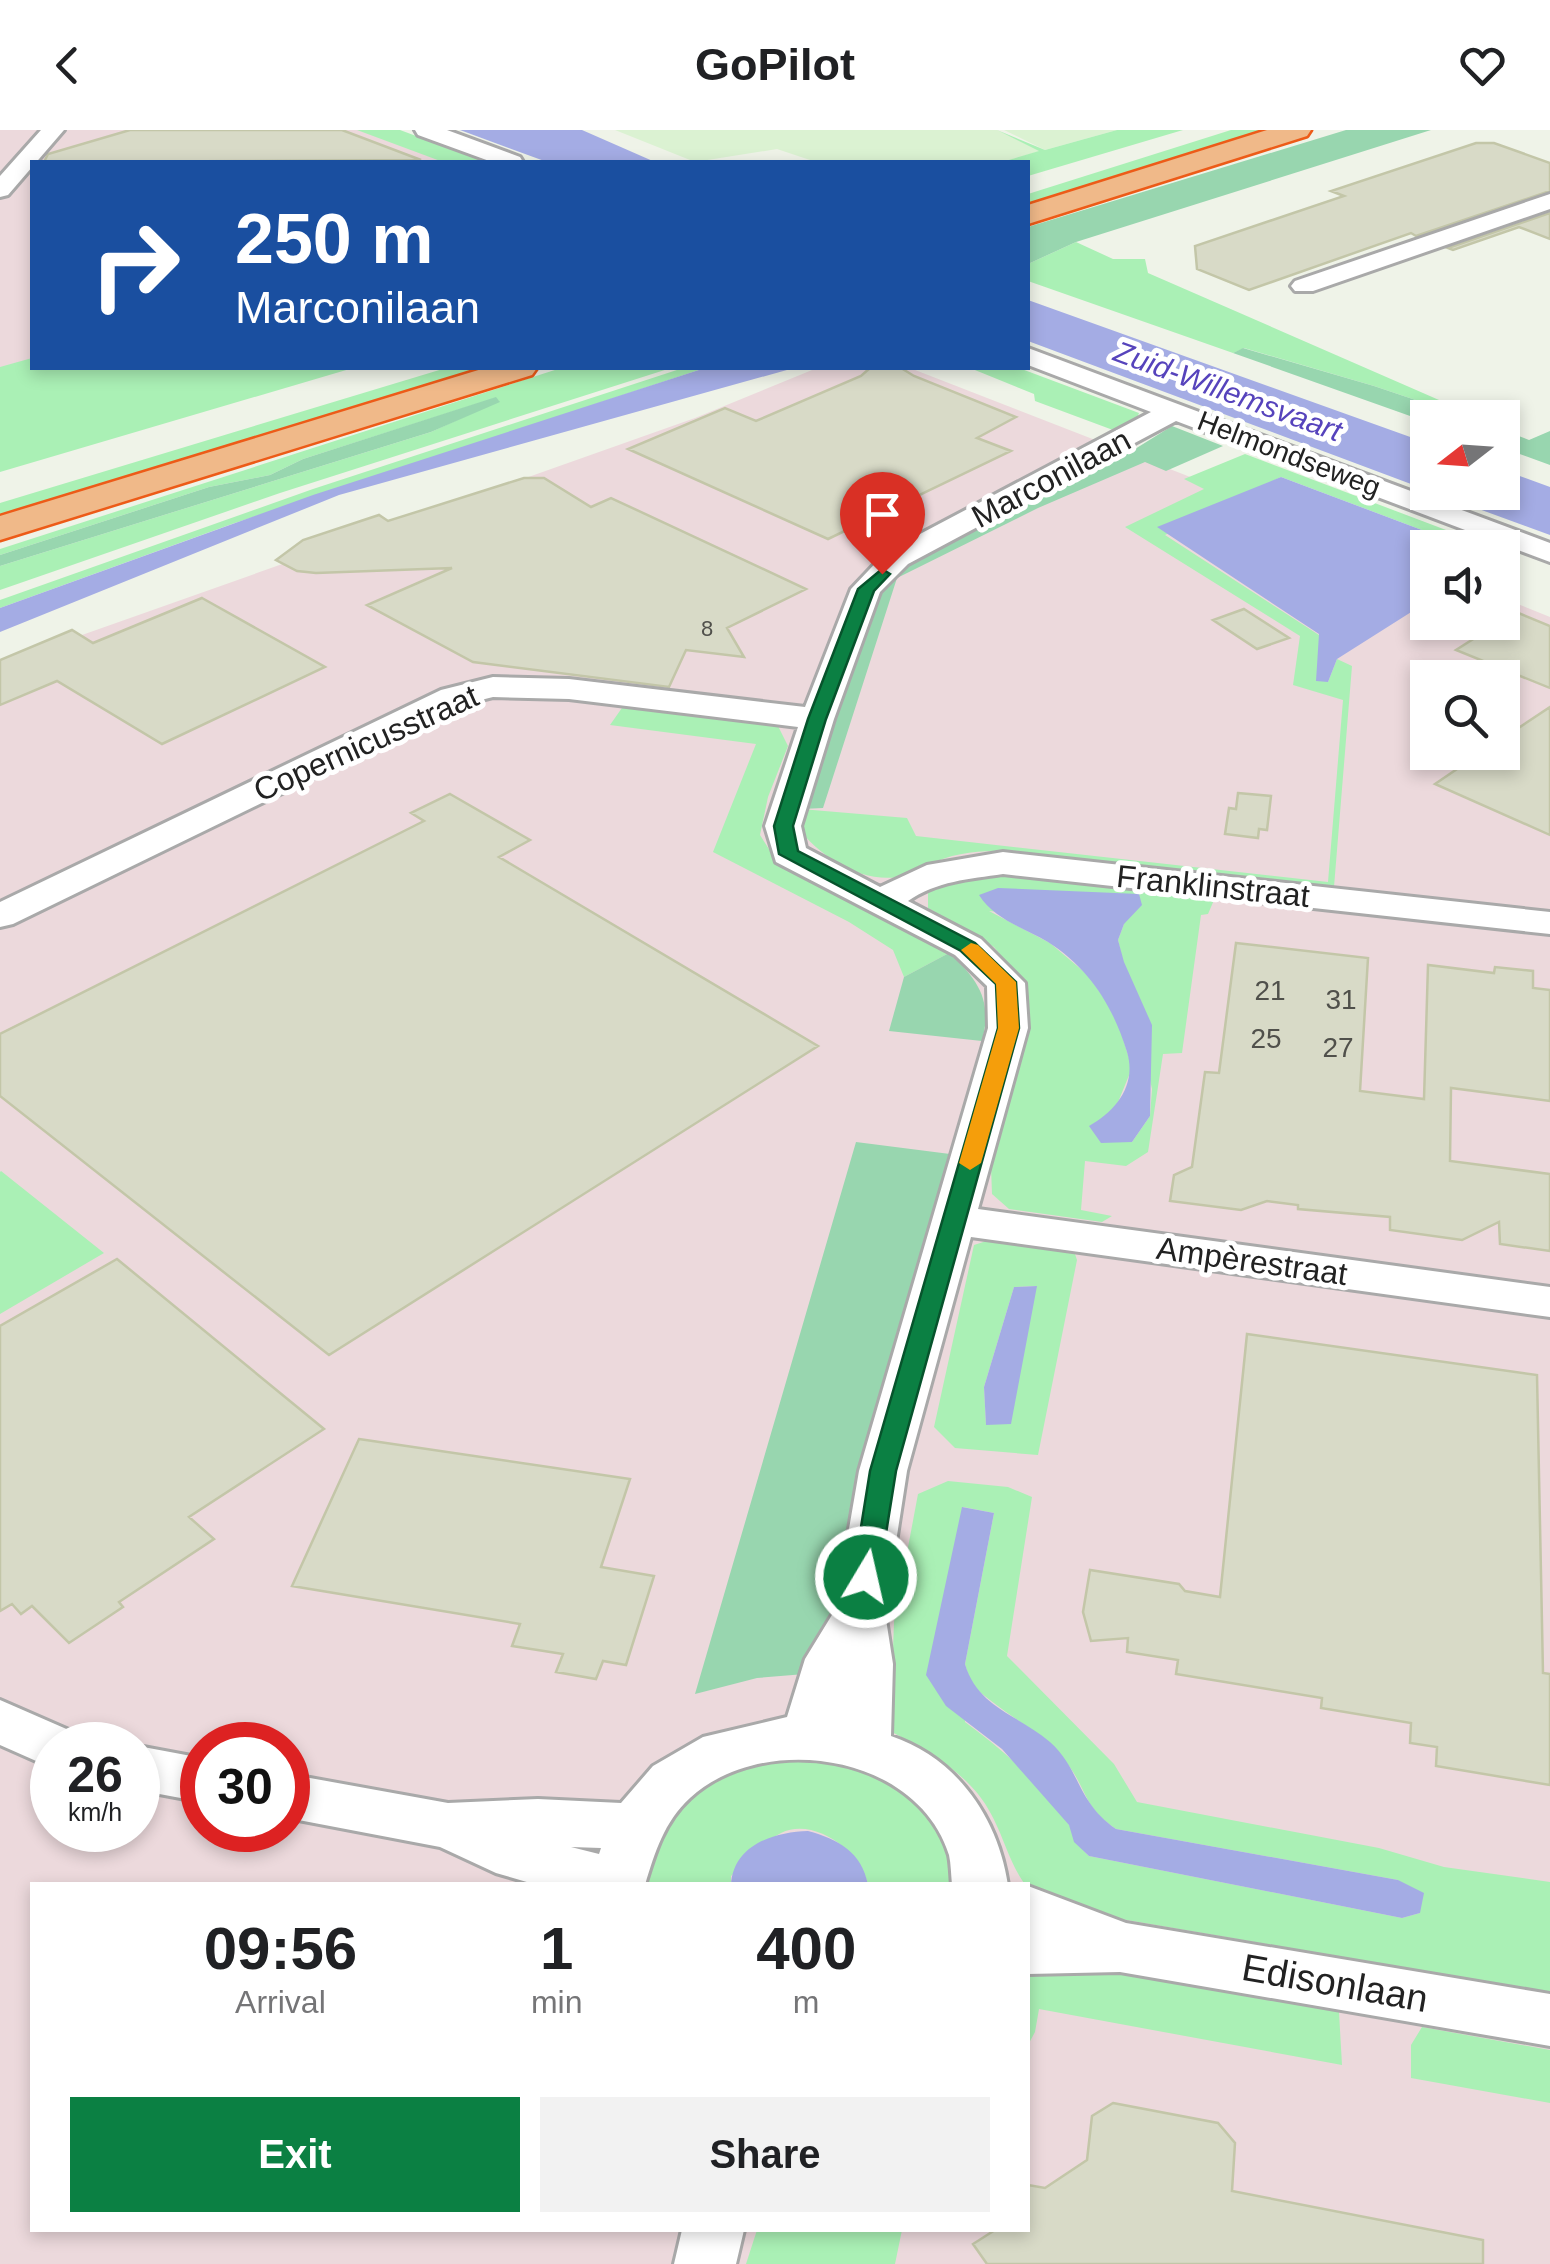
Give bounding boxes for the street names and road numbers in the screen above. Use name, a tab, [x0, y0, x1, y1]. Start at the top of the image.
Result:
street label: Helmondseweg	[1193, 405, 1385, 503]
street label: Marconilaan	[966, 421, 1136, 535]
street label: Copernicusstraat	[248, 677, 484, 809]
street label: Franklinstraat	[1115, 858, 1311, 914]
street label: Ampèrestraat	[1154, 1230, 1350, 1292]
street label: Edisonlaan	[1239, 1946, 1431, 2020]

